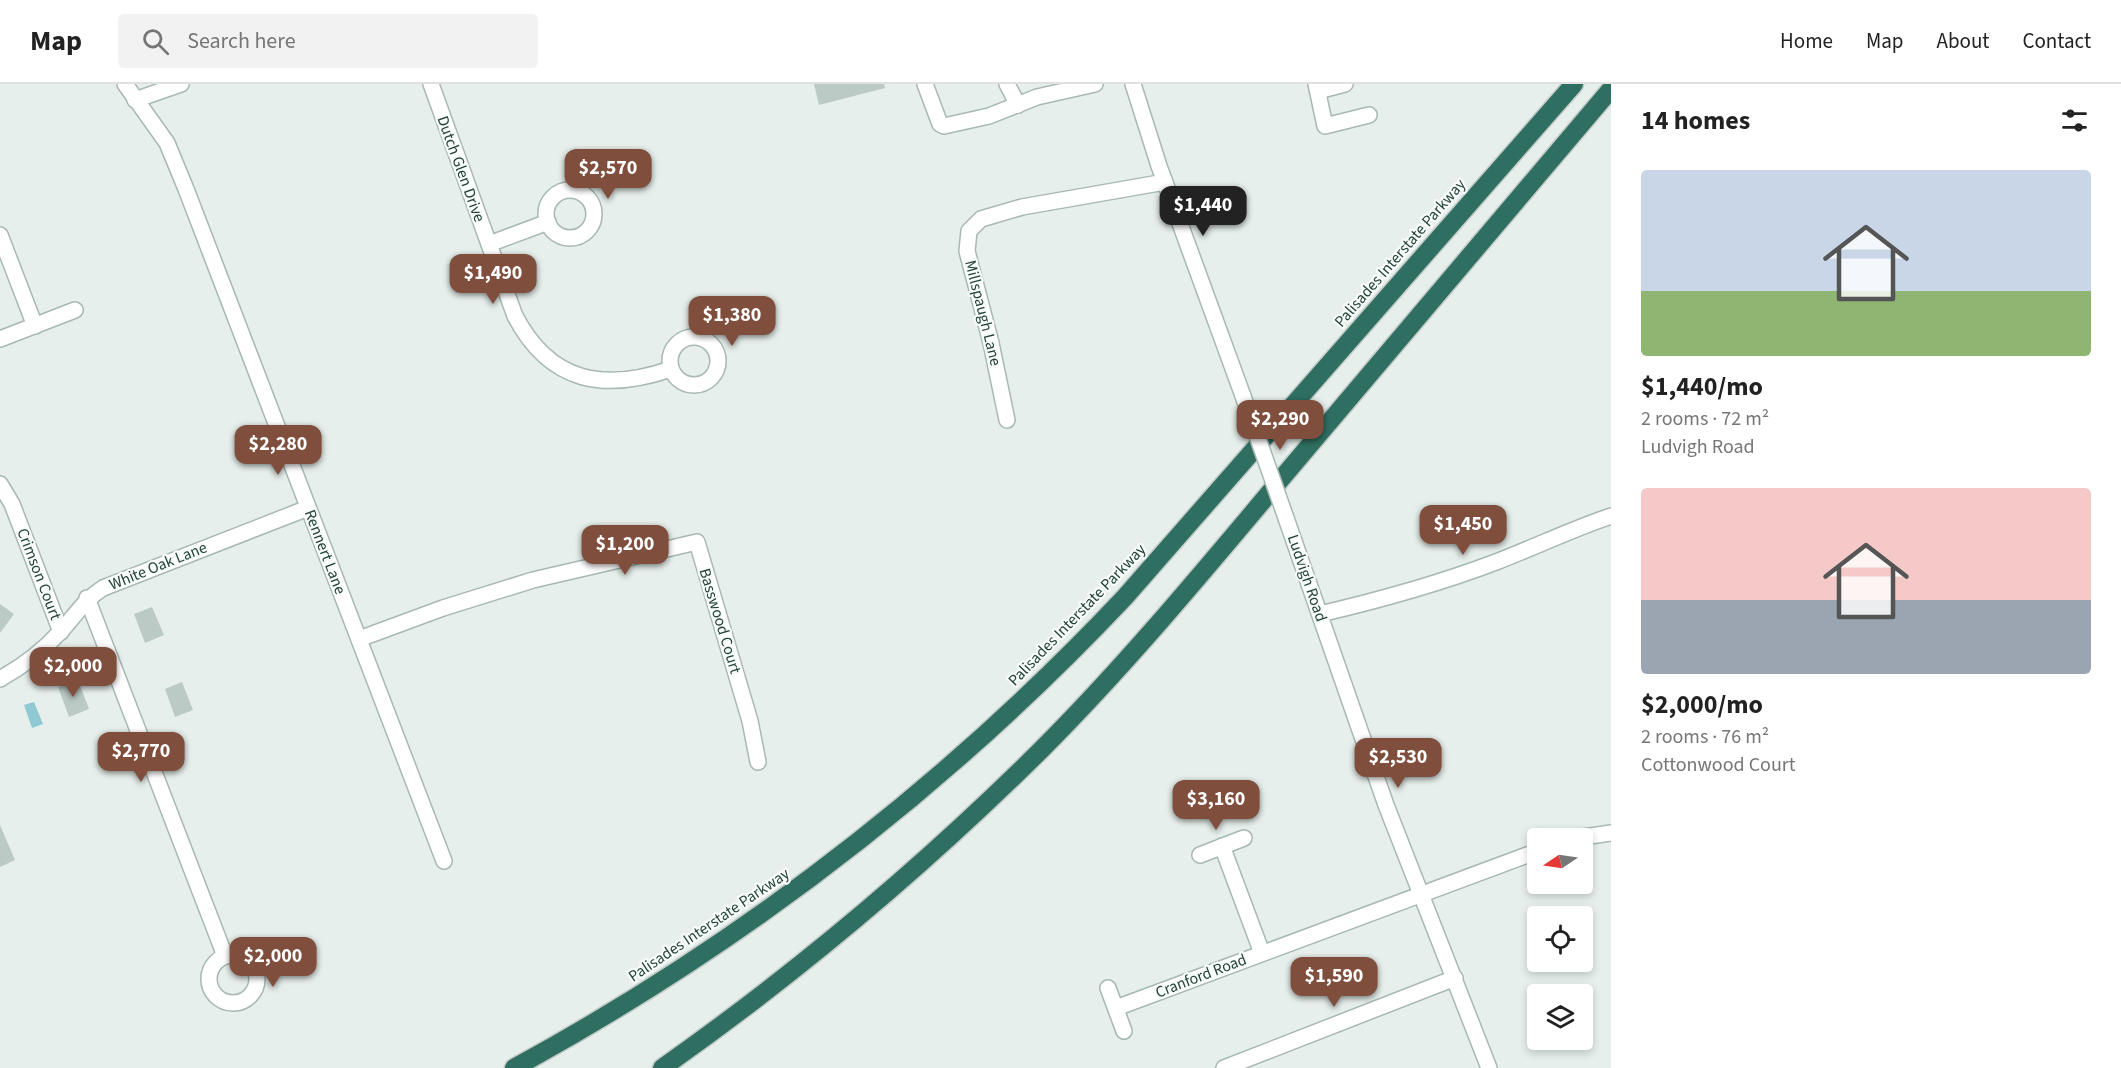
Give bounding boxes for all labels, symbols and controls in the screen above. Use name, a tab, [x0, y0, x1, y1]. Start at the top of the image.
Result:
search box	[118, 14, 538, 68]
text: Map	[30, 21, 82, 61]
icon: search	[139, 25, 172, 58]
text: Search here	[187, 25, 296, 57]
text: Home	[1780, 26, 1833, 56]
text: Map	[1866, 26, 1904, 56]
text: About	[1937, 26, 1989, 56]
text: Contact	[2022, 26, 2091, 56]
text: 14 homes	[1641, 102, 1750, 139]
icon: filters	[2058, 104, 2091, 137]
street label: Dutch Glen Drive	[432, 113, 490, 225]
pin: $2,570	[559, 149, 657, 200]
text: $2,570	[579, 154, 637, 182]
street label: Palisades Interstate Parkway	[1329, 174, 1471, 332]
pin: $1,440	[1154, 186, 1252, 237]
text: $1,440	[1174, 191, 1232, 219]
icon: home	[1812, 209, 1920, 317]
pin: $1,490	[444, 254, 542, 305]
street label: Millspaugh Lane	[959, 258, 1007, 368]
text: $1,490	[464, 259, 522, 287]
pin: $1,380	[683, 296, 781, 347]
text: $1,380	[703, 301, 761, 329]
text: $1,440/mo	[1641, 368, 1763, 405]
pin: $2,290	[1231, 400, 1329, 451]
text: $2,290	[1251, 405, 1309, 433]
text: 2 rooms · 72 m²	[1641, 405, 1769, 433]
pin: $2,280	[229, 425, 327, 476]
text: $2,280	[249, 430, 307, 458]
text: Ludvigh Road	[1641, 433, 1755, 461]
pin: $1,450	[1414, 505, 1512, 556]
street label: Rennert Lane	[299, 507, 351, 598]
text: $1,450	[1434, 510, 1492, 538]
street label: Crimson Court	[11, 525, 67, 624]
pin: $1,200	[576, 525, 674, 576]
icon: home	[1812, 527, 1920, 635]
text: $1,200	[596, 530, 654, 558]
street label: Ludvigh Road	[1282, 531, 1332, 625]
street label: White Oak Lane	[106, 536, 210, 596]
street label: Palisades Interstate Parkway	[1003, 539, 1151, 691]
street label: Basswood Court	[694, 566, 747, 677]
pin: $2,000	[24, 647, 122, 698]
text: $2,000	[44, 652, 102, 680]
text: $2,000/mo	[1641, 686, 1763, 723]
text: 2 rooms · 76 m²	[1641, 723, 1769, 751]
pin: $2,770	[92, 732, 190, 783]
text: $2,770	[112, 737, 170, 765]
pin: $2,530	[1349, 738, 1447, 789]
text: $2,530	[1369, 743, 1427, 771]
text: Cottonwood Court	[1641, 751, 1795, 779]
pin: $3,160	[1167, 780, 1265, 831]
text: $3,160	[1187, 785, 1245, 813]
north arrow	[1527, 828, 1593, 894]
map controls	[1527, 828, 1593, 1050]
street label: Palisades Interstate Parkway	[624, 862, 794, 987]
button: locate	[1527, 906, 1593, 972]
pin: $2,000	[224, 937, 322, 988]
text: $2,000	[244, 942, 302, 970]
street label: Cranford Road	[1152, 949, 1250, 1003]
pin: $1,590	[1285, 957, 1383, 1008]
text: $1,590	[1305, 962, 1363, 990]
button: layers	[1527, 984, 1593, 1050]

